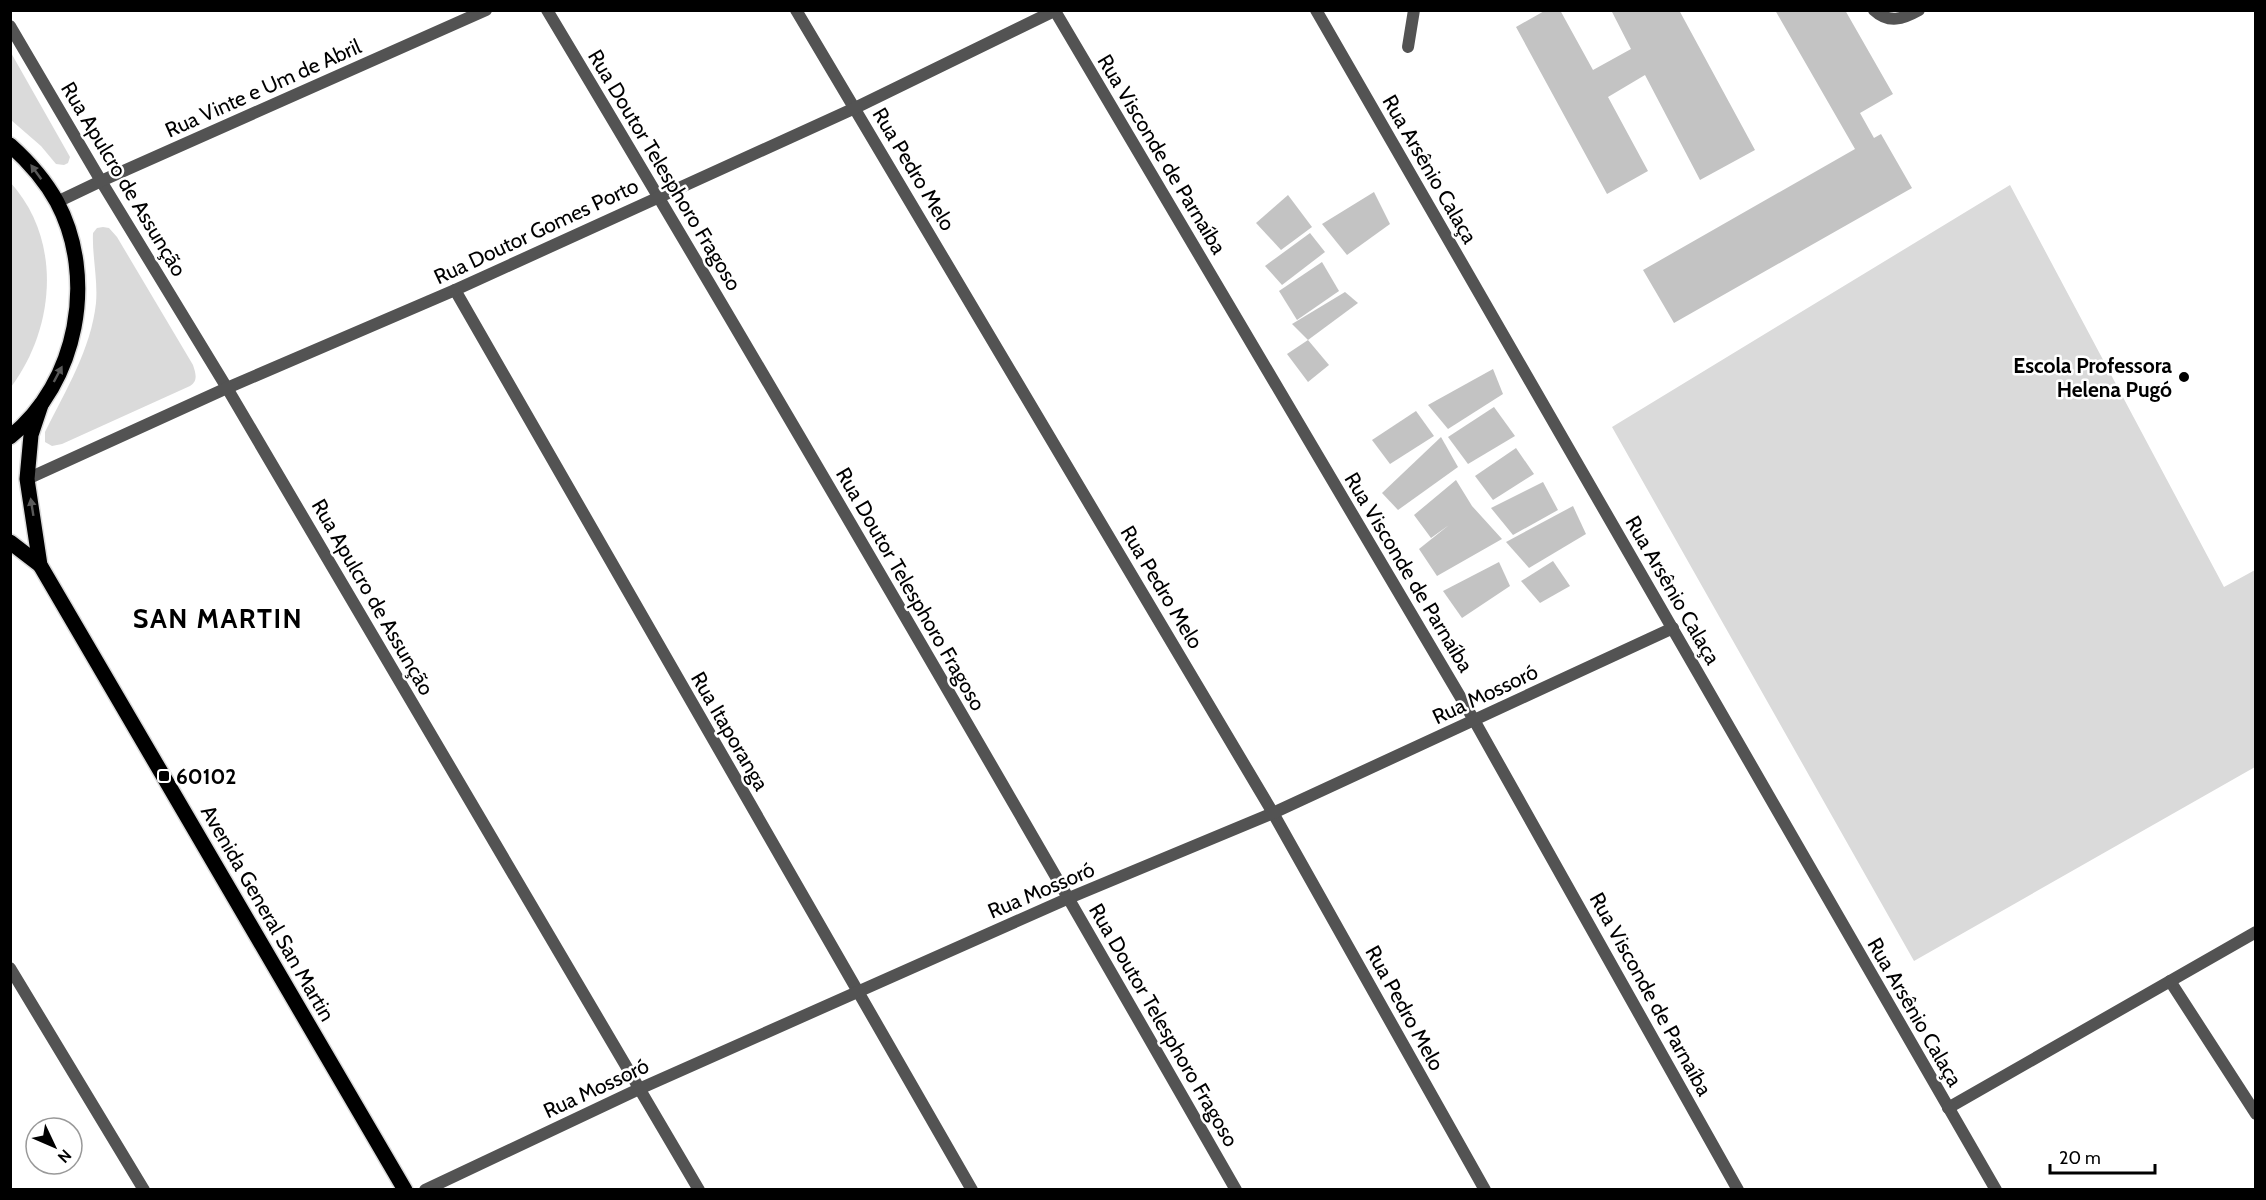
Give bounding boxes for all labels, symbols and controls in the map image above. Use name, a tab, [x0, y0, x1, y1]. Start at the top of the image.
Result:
street label: Rua Vinte e Um de Abril	[161, 34, 365, 142]
street label: Rua Doutor Telesphoro Fragoso	[583, 45, 747, 295]
street label: Rua Visconde de Parnaíba	[1092, 50, 1232, 258]
street label: Rua Apulcro de Assunção	[56, 77, 192, 281]
street label: Rua Arsênio Calaça	[1377, 90, 1483, 248]
street label: Rua Pedro Melo	[867, 103, 961, 235]
one-way arrow	[30, 164, 42, 180]
street label: Rua Doutor Gomes Porto	[430, 173, 642, 289]
place label: Escola Professora Helena Pugó	[2013, 353, 2173, 402]
one-way arrow	[53, 365, 63, 382]
marker: Escola Professora Helena Pugó	[2177, 370, 2191, 384]
street label: Rua Doutor Telesphoro Fragoso	[831, 463, 991, 715]
street label: Rua Visconde de Parnaíba	[1339, 468, 1479, 676]
street label: Rua Apulcro de Assunção	[307, 495, 439, 699]
one-way arrow	[27, 498, 36, 517]
street label: Rua Arsênio Calaça	[1620, 511, 1726, 669]
street label: Rua Pedro Melo	[1115, 521, 1209, 653]
district label: SAN MARTIN	[133, 602, 303, 635]
street label: Rua Mossoró	[1428, 659, 1542, 729]
street label: Rua Itaporanga	[686, 667, 774, 795]
place label: 60102	[176, 764, 236, 789]
marker: 60102	[157, 769, 171, 783]
street label: Avenida General San Martin	[196, 801, 340, 1025]
street label: Rua Mossoró	[984, 856, 1098, 924]
street label: Rua Visconde de Parnaíba	[1585, 888, 1717, 1100]
street label: Rua Doutor Telesphoro Fragoso	[1084, 899, 1244, 1151]
street label: Rua Arsênio Calaça	[1862, 933, 1968, 1091]
street label: Rua Pedro Melo	[1360, 941, 1450, 1075]
street label: Rua Mossoró	[539, 1053, 653, 1123]
north arrow	[24, 1116, 84, 1176]
scale bar	[2050, 1137, 2155, 1175]
text: N	[54, 1145, 75, 1167]
text: 20 m	[2059, 1147, 2101, 1169]

